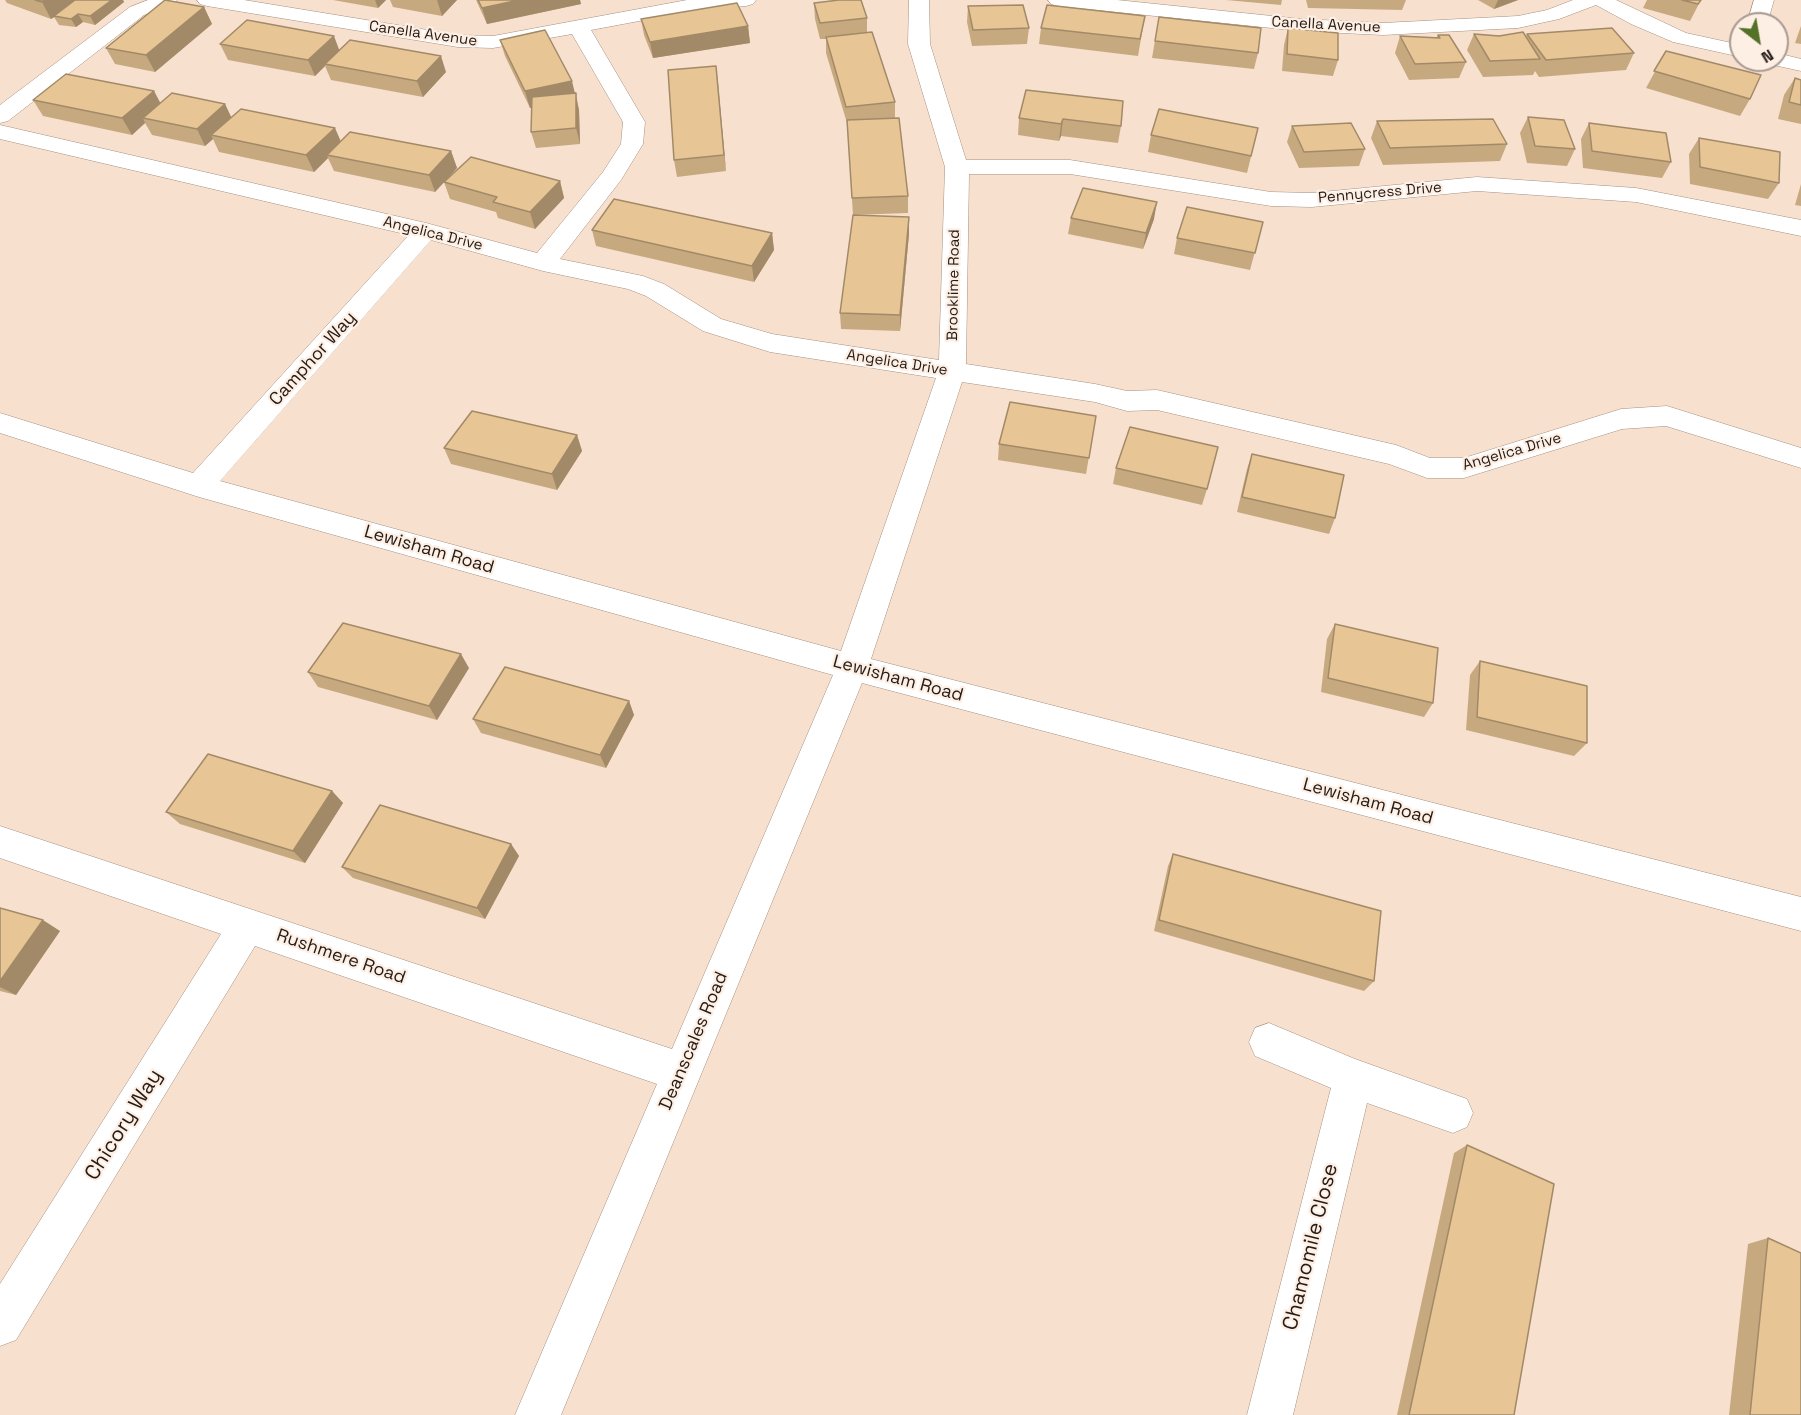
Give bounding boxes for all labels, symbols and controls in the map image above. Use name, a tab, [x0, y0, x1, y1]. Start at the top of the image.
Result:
north arrow	[1729, 12, 1789, 72]
street label: Canella Avenue	[1271, 13, 1381, 37]
street label: Canella Avenue	[368, 17, 478, 51]
text: N	[1757, 44, 1778, 68]
street label: Pennycress Drive	[1317, 179, 1443, 207]
street label: Angelica Drive	[381, 213, 485, 255]
street label: Brooklime Road	[944, 229, 964, 341]
street label: Camphor Way	[265, 307, 361, 411]
street label: Angelica Drive	[845, 346, 949, 380]
street label: Angelica Drive	[1461, 429, 1563, 475]
street label: Lewisham Road	[362, 521, 496, 579]
street label: Lewisham Road	[830, 651, 966, 707]
street label: Lewisham Road	[1300, 774, 1436, 830]
street label: Rushmere Road	[274, 925, 408, 989]
street label: Deanscales Road	[655, 969, 733, 1113]
street label: Chicory Way	[80, 1065, 168, 1185]
street label: Chamomile Close	[1278, 1161, 1344, 1333]

